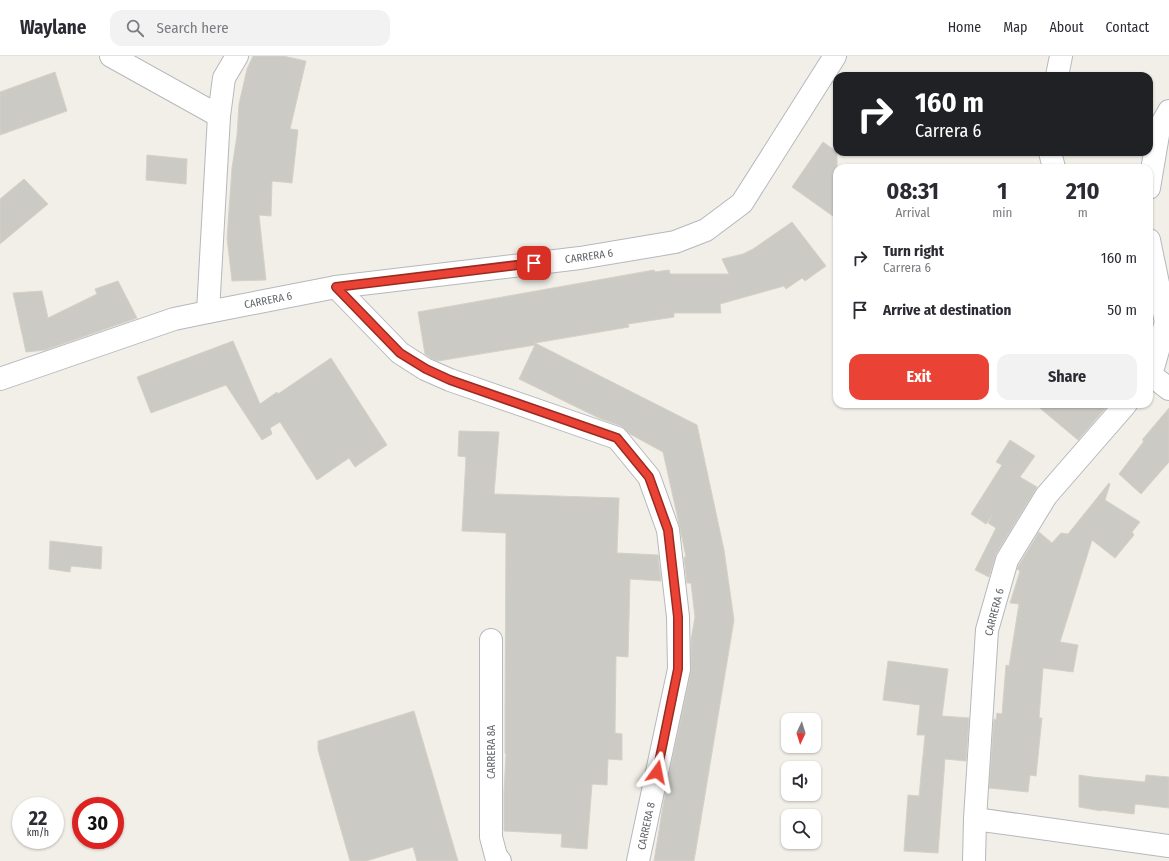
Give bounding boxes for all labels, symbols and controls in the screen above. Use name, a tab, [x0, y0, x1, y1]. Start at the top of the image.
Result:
search box	[110, 10, 390, 46]
text: Waylane	[20, 16, 86, 39]
icon: search	[124, 17, 146, 39]
text: Search here	[156, 19, 229, 37]
text: Home	[948, 19, 981, 36]
text: Map	[1003, 19, 1027, 36]
text: About	[1049, 19, 1084, 36]
text: Contact	[1106, 19, 1149, 36]
text: 160 m	[915, 86, 984, 119]
icon: right	[849, 88, 901, 140]
text: Carrera 6	[915, 120, 981, 142]
text: 08:31	[886, 177, 939, 205]
text: 1	[997, 177, 1007, 205]
text: 210	[1066, 177, 1100, 205]
text: Arrival	[895, 205, 930, 220]
text: min	[992, 205, 1012, 220]
text: m	[1078, 205, 1088, 220]
text: Turn right	[883, 242, 944, 260]
pin	[517, 246, 551, 280]
street label: CARRERA 6	[564, 247, 614, 266]
icon: right	[849, 247, 871, 269]
text: 160 m	[1101, 249, 1137, 267]
icon: arrive	[523, 252, 545, 274]
text: Carrera 6	[883, 260, 931, 275]
street label: CARRERA 6	[243, 289, 294, 311]
icon: arrive	[849, 299, 871, 321]
text: Arrive at destination	[883, 301, 1011, 319]
text: 50 m	[1107, 301, 1137, 319]
button: Exit	[849, 354, 989, 400]
button: Share	[997, 354, 1137, 400]
street label: CARRERA 6	[982, 587, 1007, 637]
north arrow	[781, 713, 821, 753]
map controls	[781, 713, 821, 849]
street label: CARRERA 8A	[485, 725, 498, 779]
position arrow	[636, 751, 678, 793]
button: sound	[781, 761, 821, 801]
speed limit sign: 30	[72, 797, 124, 849]
street label: CARRERA 8	[635, 801, 658, 851]
text: 22	[29, 806, 47, 830]
button: search	[781, 809, 821, 849]
text: km/h	[27, 827, 49, 839]

